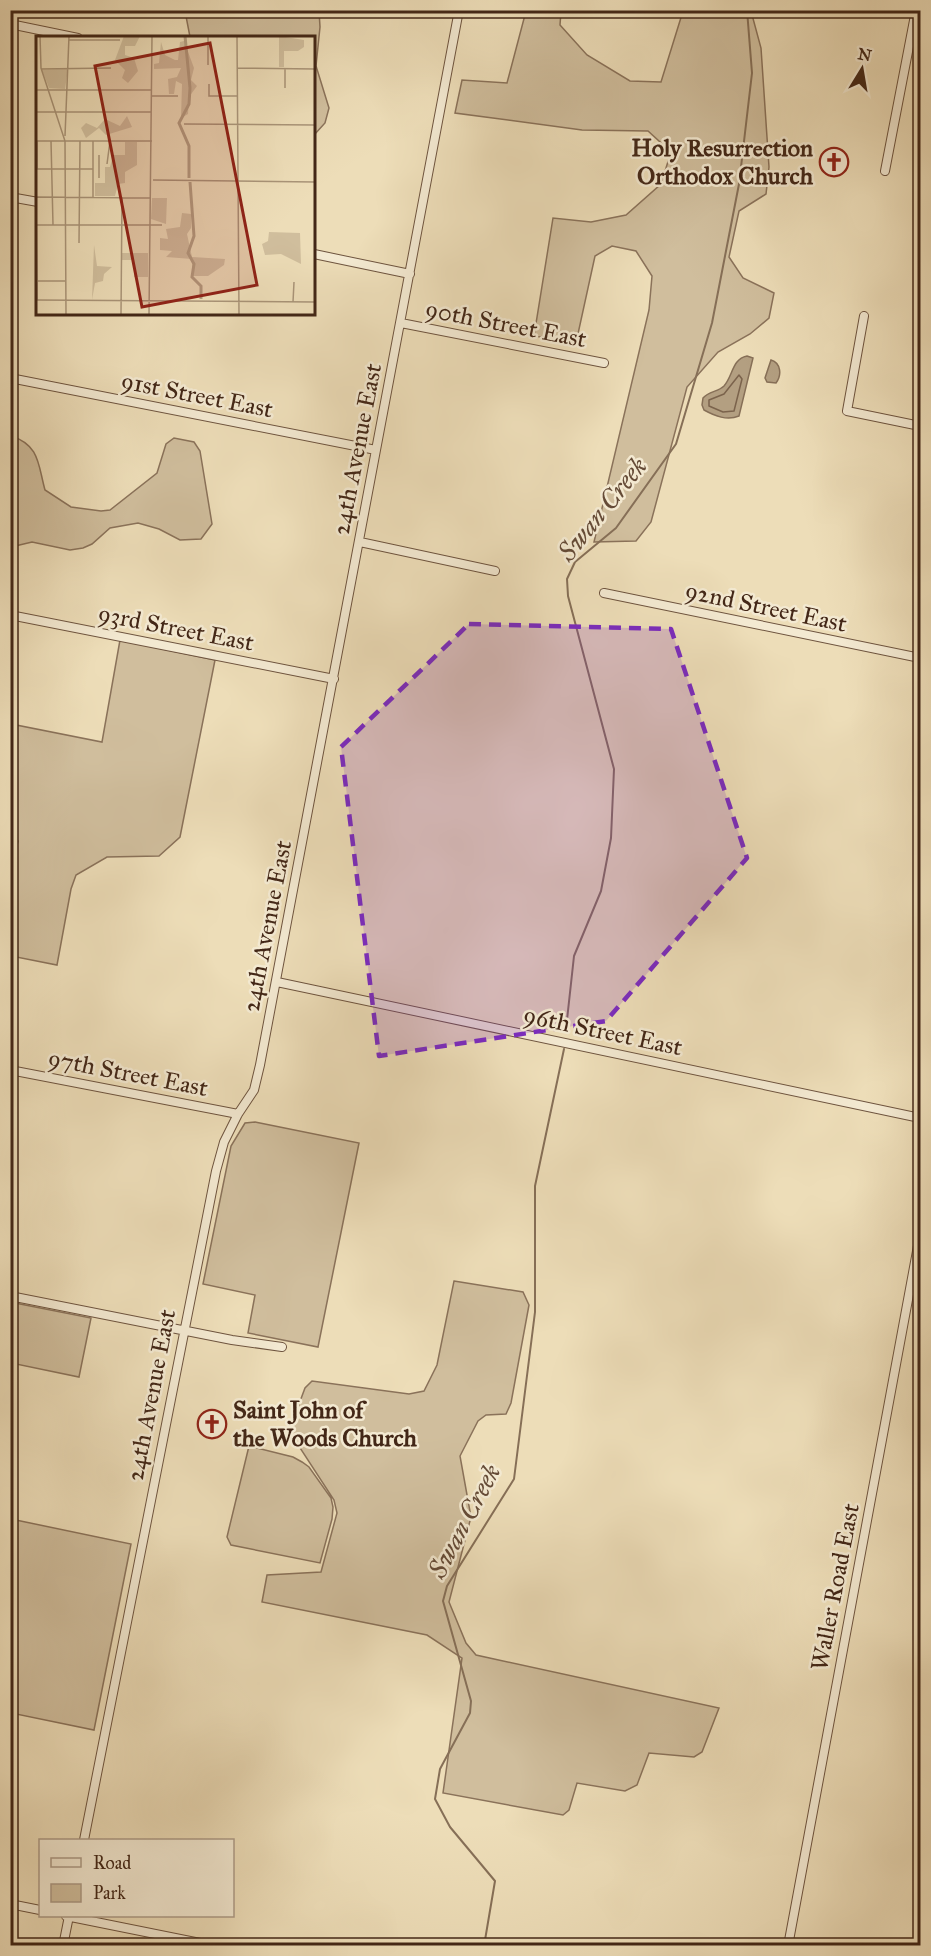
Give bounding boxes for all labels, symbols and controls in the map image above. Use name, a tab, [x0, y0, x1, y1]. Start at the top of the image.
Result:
inset map	[36, 36, 315, 315]
north arrow	[832, 39, 892, 99]
text: N	[856, 44, 874, 65]
place label: Holy Resurrection Orthodox Church	[631, 133, 814, 191]
church icon: Holy Resurrection Orthodox Church	[818, 146, 850, 178]
street label: 90th Street East	[423, 294, 589, 354]
street label: 24th Avenue East	[326, 360, 388, 537]
street label: 91st Street East	[119, 366, 276, 425]
water label: Swan Creek	[550, 450, 654, 568]
street label: 92nd Street East	[683, 575, 850, 639]
street label: 93rd Street East	[96, 598, 257, 658]
street label: 24th Avenue East	[236, 837, 298, 1014]
street label: 96th Street East	[521, 1000, 686, 1063]
street label: 97th Street East	[46, 1043, 211, 1103]
street label: 24th Avenue East	[120, 1306, 182, 1483]
place label: Saint John of the Woods Church	[232, 1395, 418, 1453]
church icon: Saint John of the Woods Church	[196, 1408, 228, 1440]
water label: Swan Creek	[420, 1458, 508, 1584]
street label: Waller Road East	[804, 1500, 866, 1673]
legend	[39, 1839, 234, 1917]
text: Road	[93, 1852, 131, 1874]
text: Park	[93, 1882, 126, 1904]

